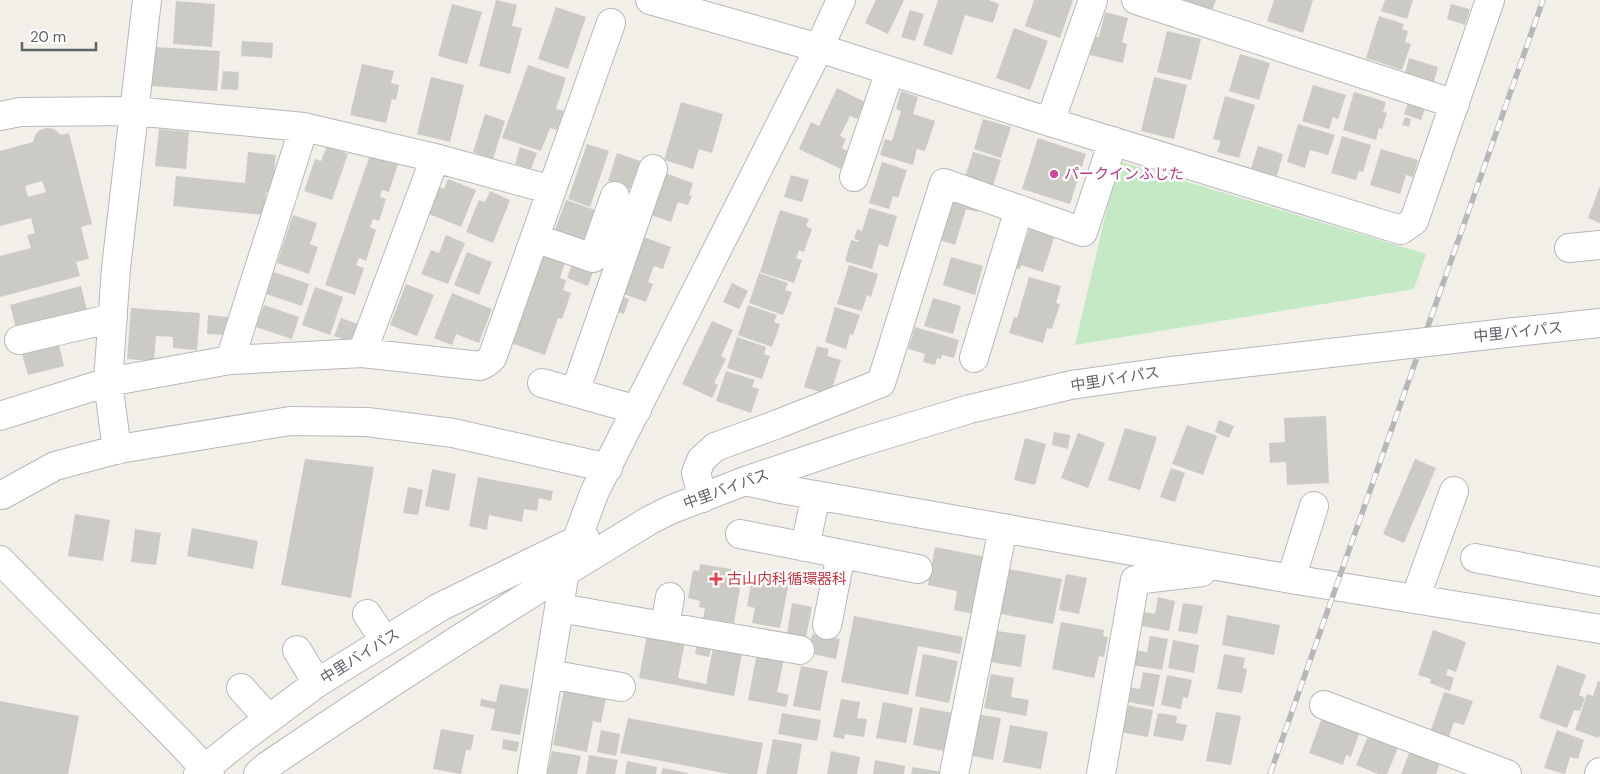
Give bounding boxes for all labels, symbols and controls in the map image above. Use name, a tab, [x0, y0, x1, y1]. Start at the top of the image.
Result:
scale bar	[22, 20, 96, 52]
text: 20 m	[30, 27, 66, 47]
place label: パークインふじた	[1064, 164, 1184, 184]
marker: パークインふじた	[1048, 168, 1060, 180]
street label: 中里バイパス	[1472, 317, 1564, 347]
street label: 中里バイパス	[1069, 362, 1161, 396]
street label: 中里バイパス	[680, 464, 772, 514]
place label: 古山内科循環器科	[727, 569, 847, 589]
marker: 古山内科循環器科	[709, 572, 723, 586]
street label: 中里バイパス	[317, 624, 403, 688]

